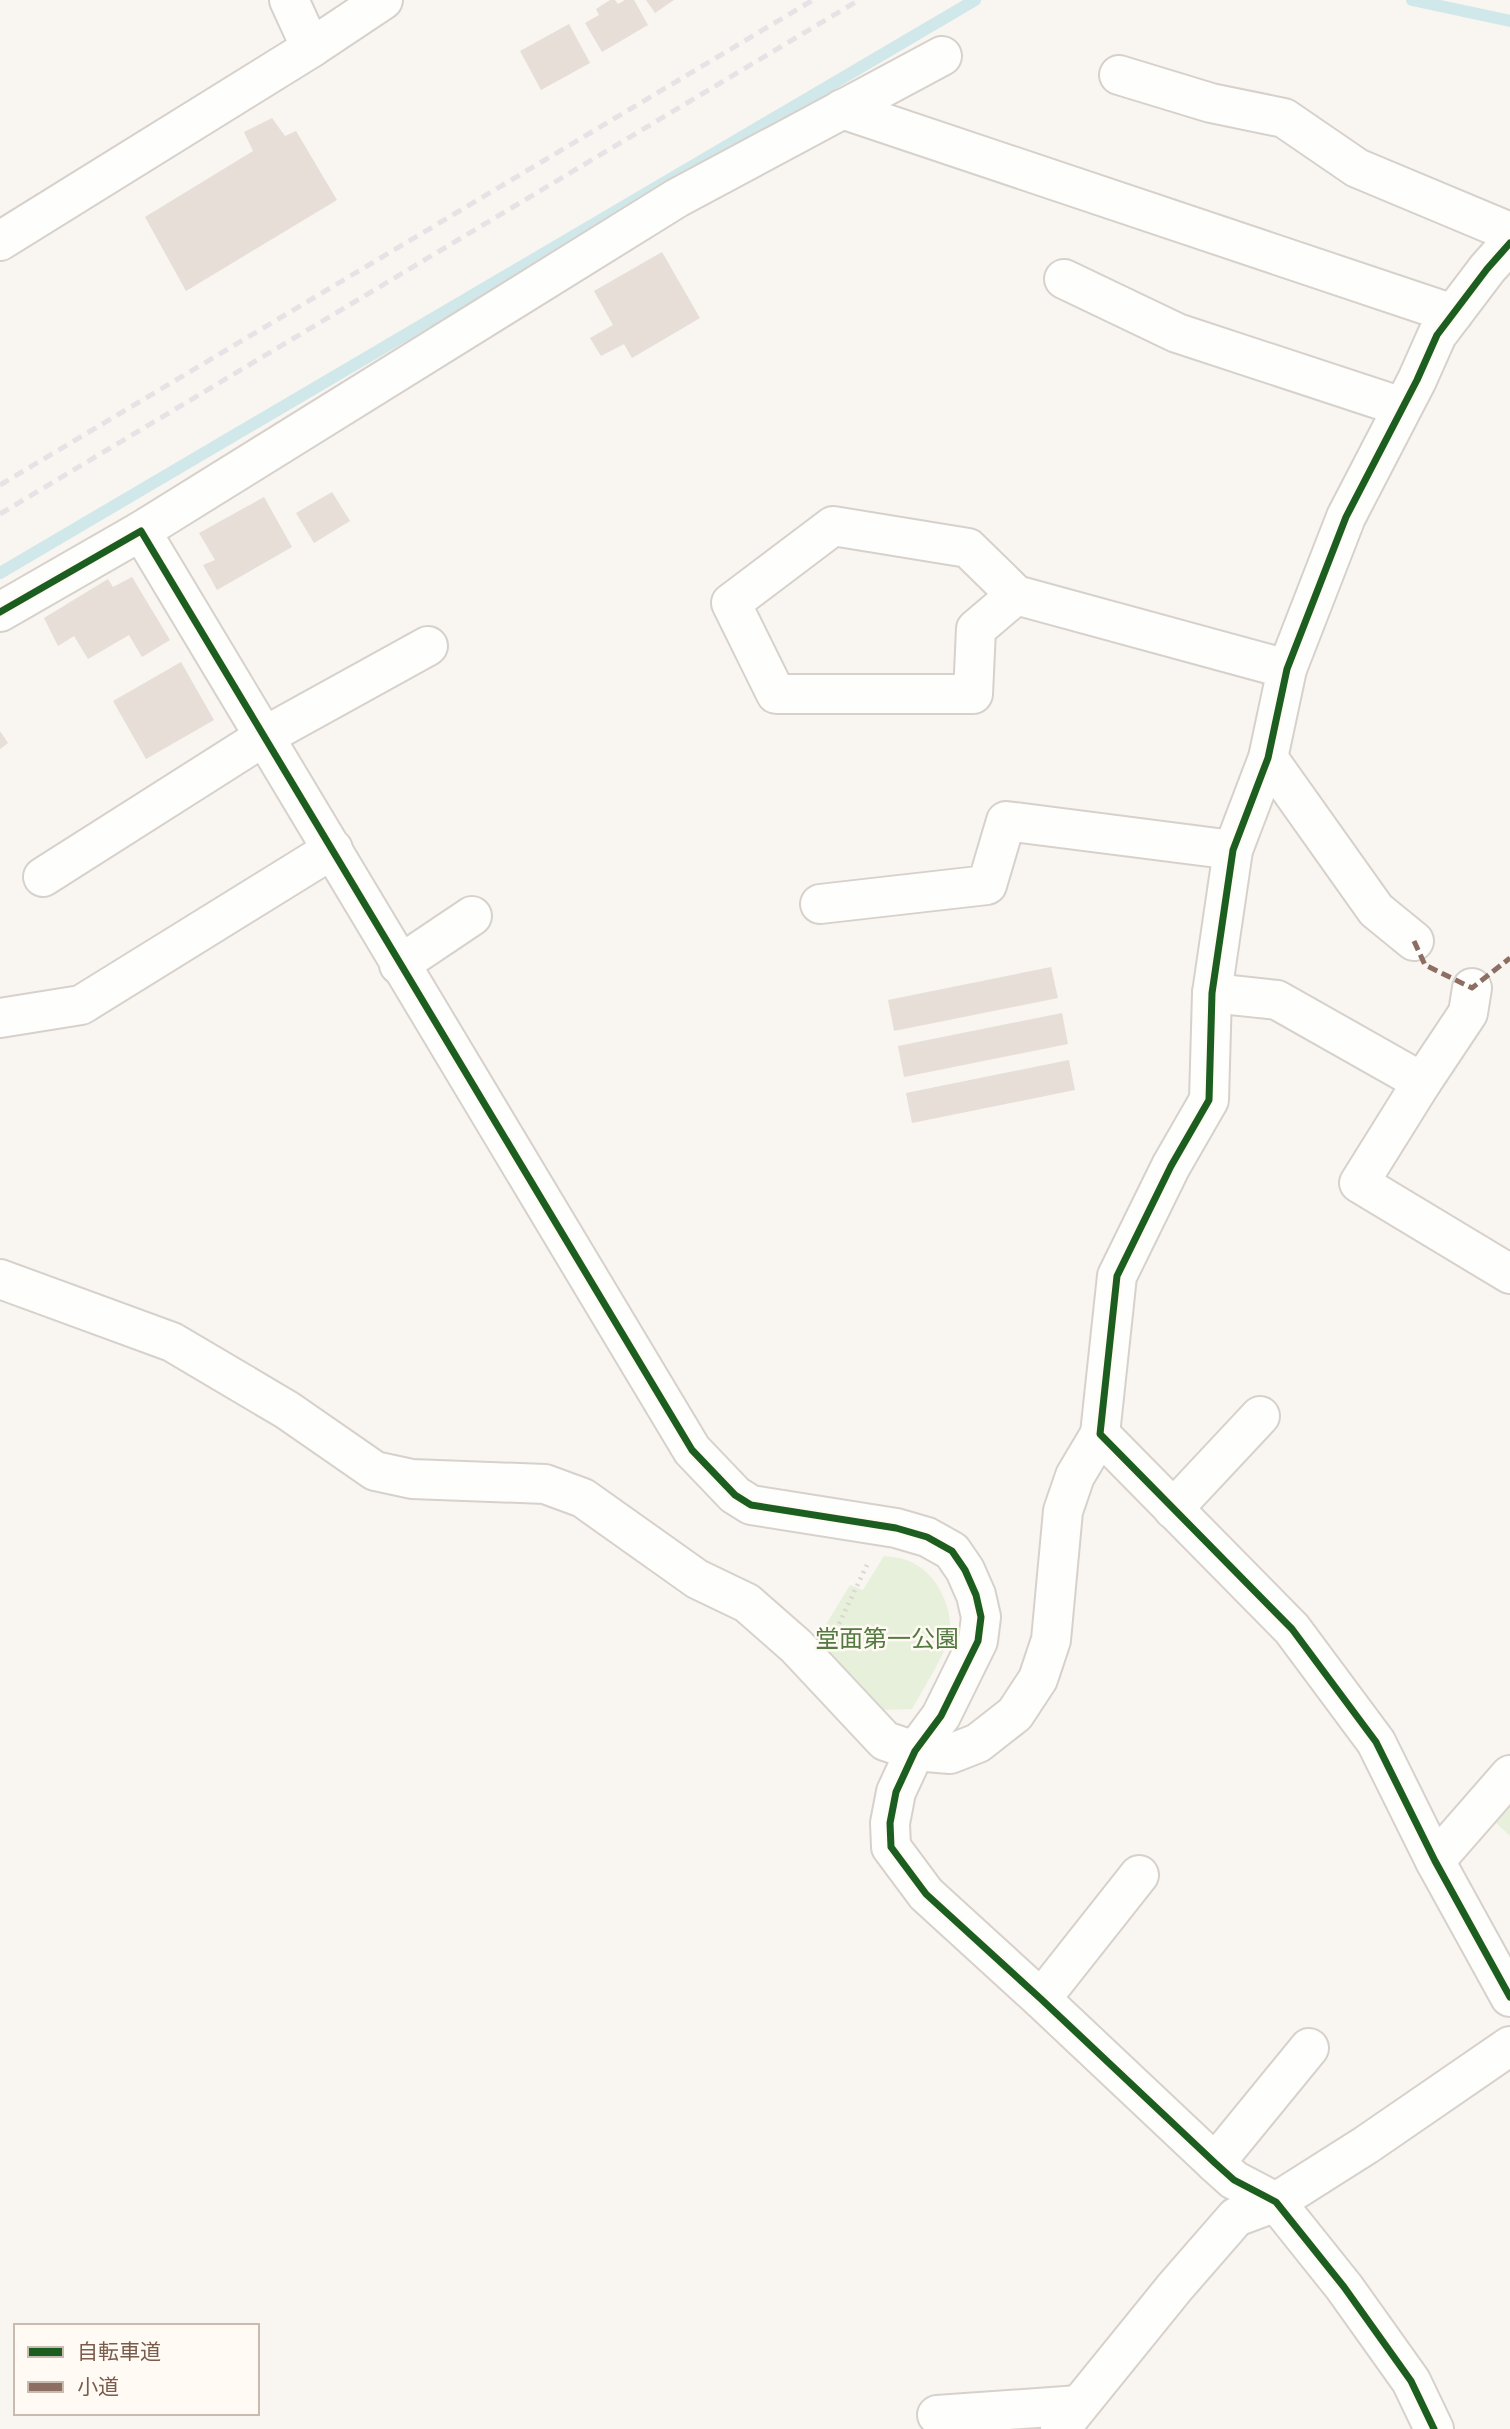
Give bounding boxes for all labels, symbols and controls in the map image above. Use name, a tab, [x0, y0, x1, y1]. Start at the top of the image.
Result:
park label: 堂面第一公園	[815, 1621, 959, 1656]
legend	[14, 2324, 259, 2415]
text: 自転車道	[77, 2337, 161, 2367]
text: 小道	[77, 2372, 119, 2402]

